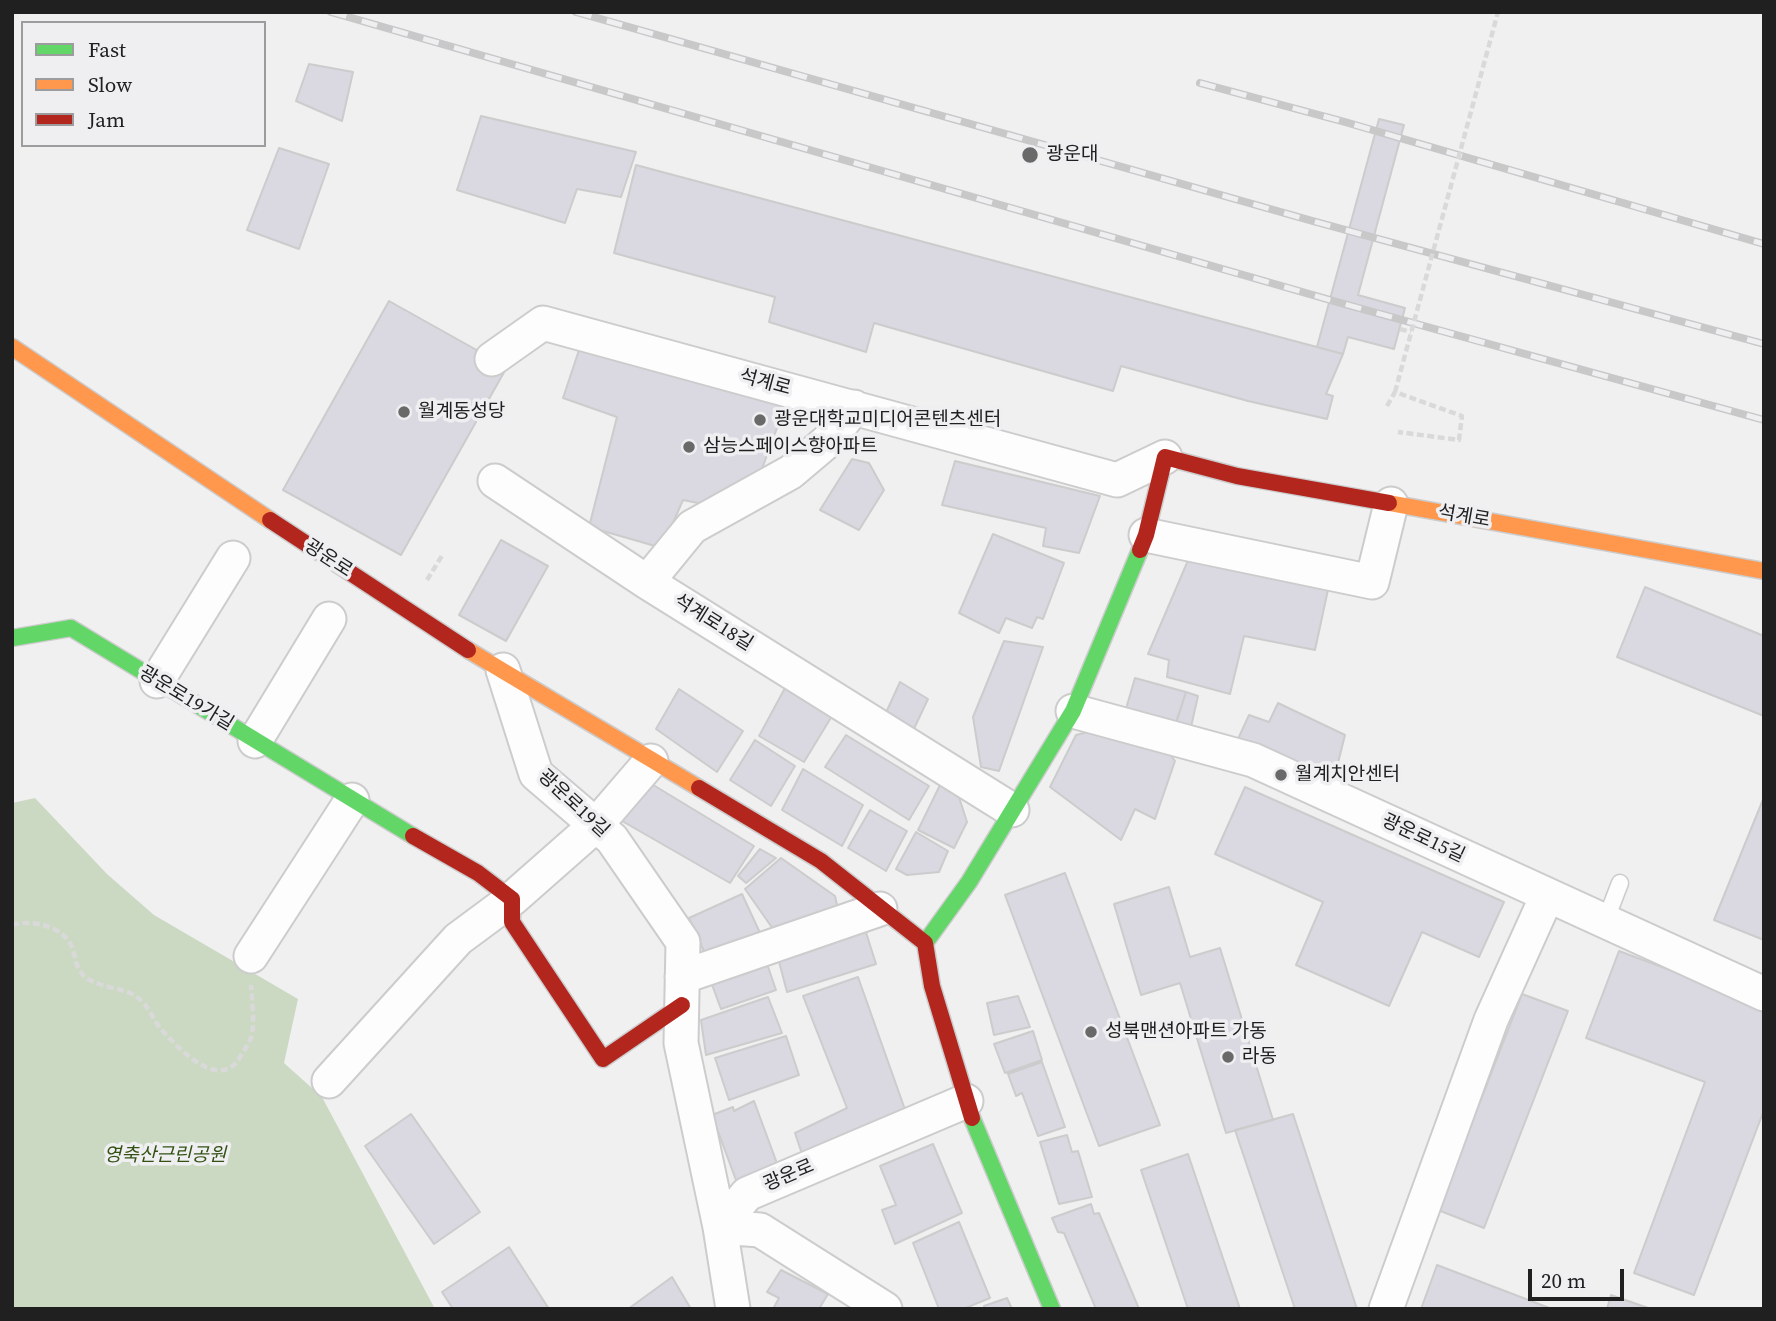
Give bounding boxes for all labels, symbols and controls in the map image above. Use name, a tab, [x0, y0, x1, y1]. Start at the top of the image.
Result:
legend	[21, 21, 266, 147]
text: Fast	[88, 35, 126, 64]
text: Slow	[88, 70, 132, 99]
text: Jam	[88, 105, 125, 134]
place label: 광운대	[1046, 144, 1098, 166]
marker: 광운대	[1020, 145, 1040, 165]
street label: 석계로	[737, 365, 793, 401]
place label: 월계동성당	[418, 401, 505, 423]
marker: 월계동성당	[396, 404, 412, 420]
place label: 광운대학교미디어콘텐츠센터	[774, 409, 1001, 431]
marker: 광운대학교미디어콘텐츠센터	[752, 412, 768, 428]
place label: 삼능스페이스향아파트	[703, 436, 878, 458]
marker: 삼능스페이스향아파트	[681, 439, 697, 455]
street label: 석계로	[1436, 501, 1492, 533]
street label: 광운로	[300, 535, 356, 583]
street label: 석계로18길	[669, 590, 757, 656]
street label: 광운로19가길	[135, 662, 237, 736]
place label: 월계치안센터	[1295, 764, 1400, 786]
street label: 광운로19길	[533, 765, 613, 843]
marker: 월계치안센터	[1273, 767, 1289, 783]
street label: 광운로15길	[1378, 810, 1468, 868]
place label: 성북맨션아파트 가동	[1105, 1021, 1267, 1043]
marker: 성북맨션아파트 가동	[1083, 1024, 1099, 1040]
place label: 라동	[1242, 1046, 1277, 1068]
marker: 라동	[1220, 1049, 1236, 1065]
park label: 영축산근린공원	[104, 1145, 226, 1167]
street label: 광운로	[760, 1155, 818, 1197]
scale bar	[1531, 1254, 1627, 1298]
text: 20 m	[1541, 1266, 1586, 1295]

